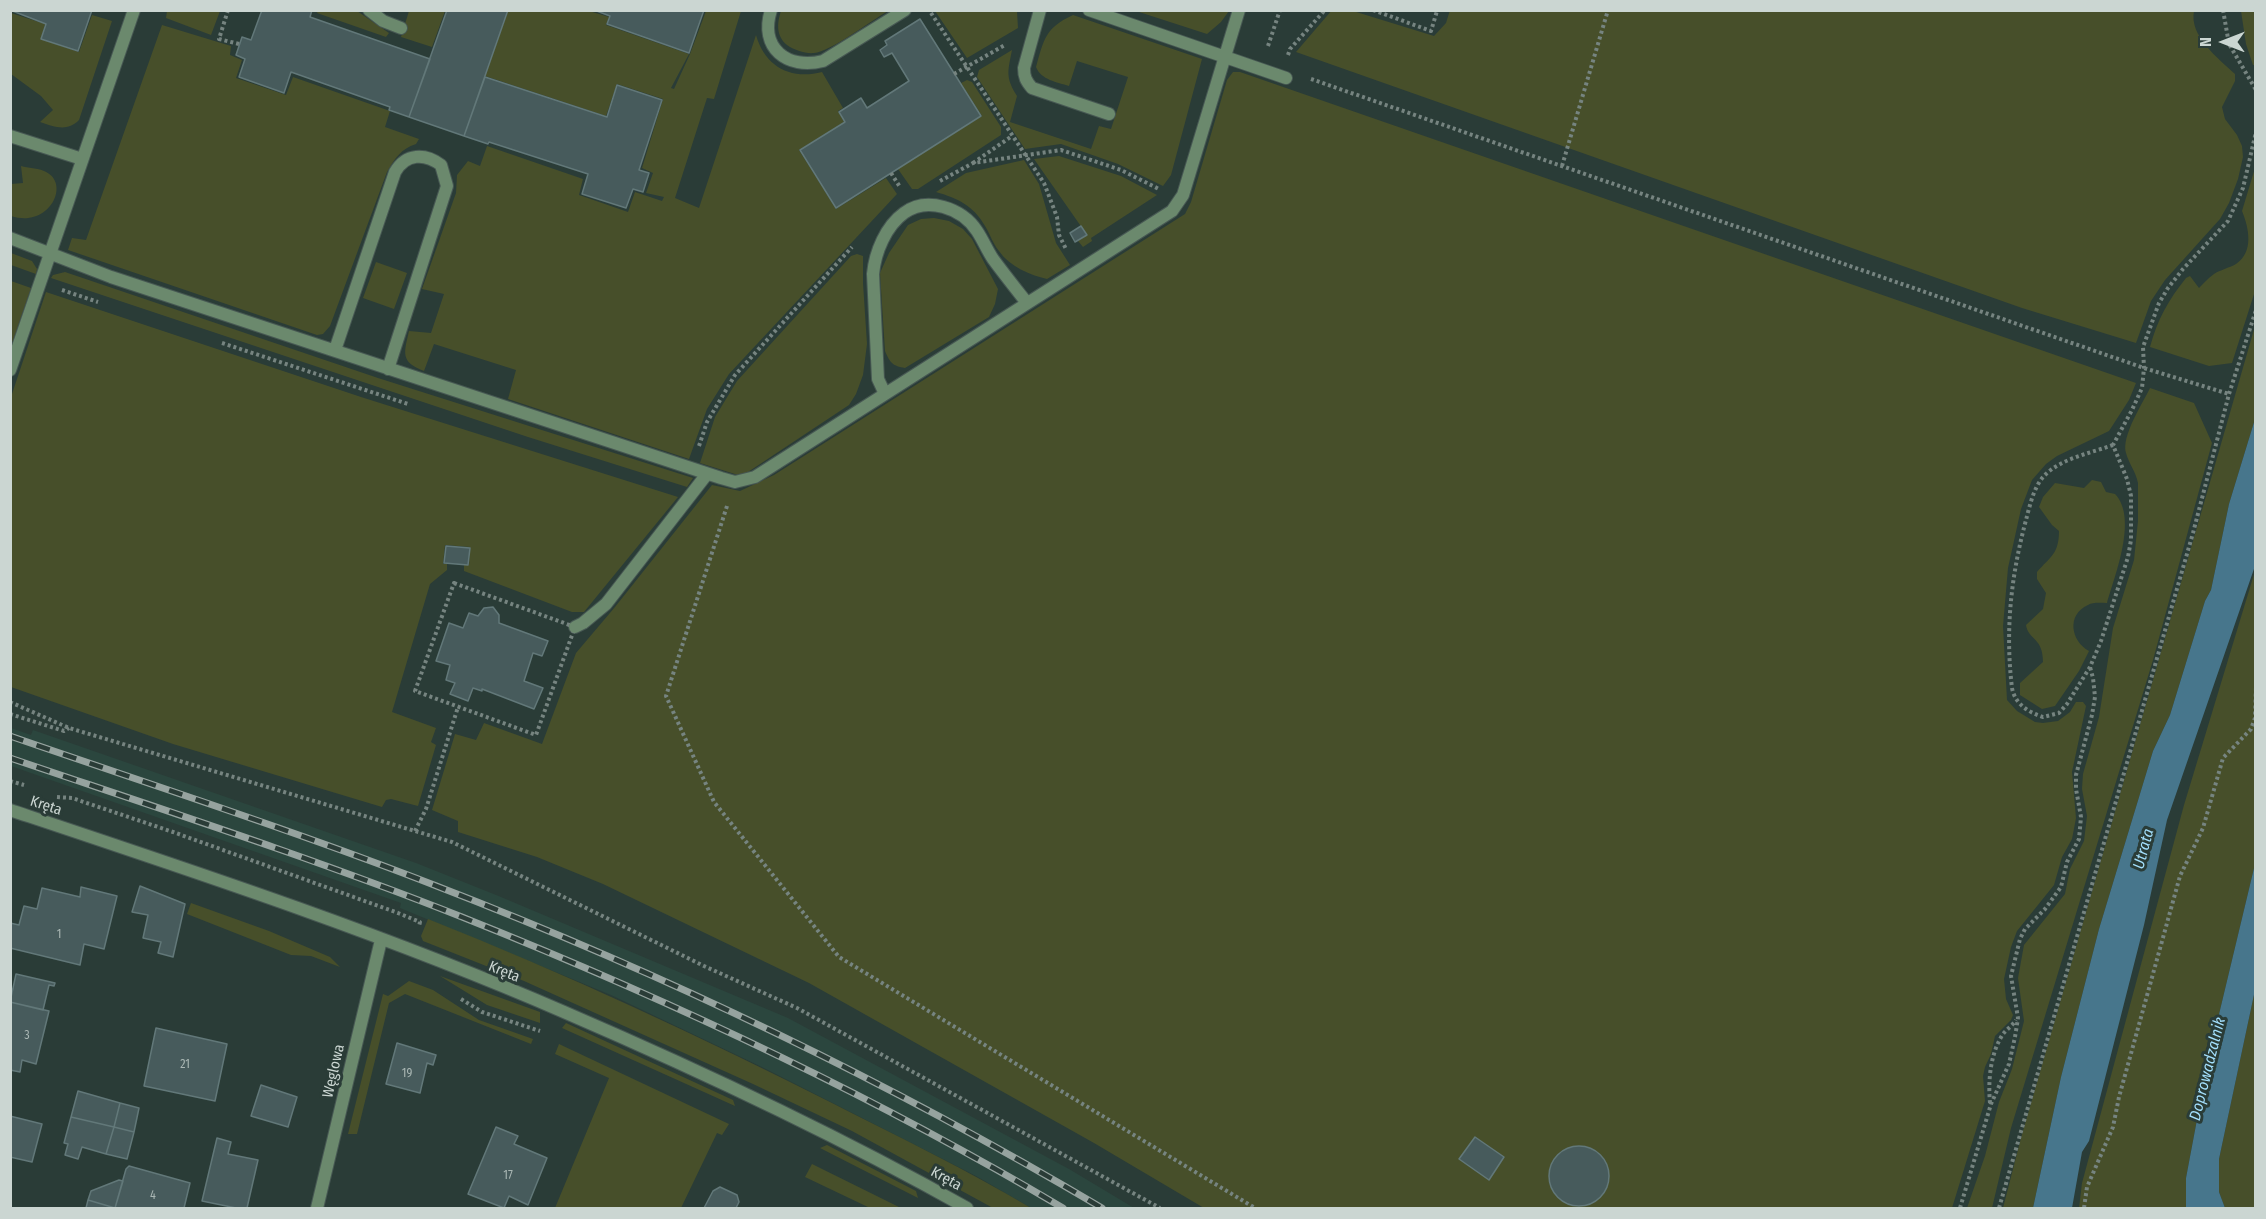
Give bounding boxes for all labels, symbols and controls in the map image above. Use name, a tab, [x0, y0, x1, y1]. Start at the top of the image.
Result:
north arrow	[2194, 12, 2254, 72]
text: N	[2196, 37, 2215, 47]
street label: Kręta	[28, 792, 64, 820]
water label: Utrata	[2129, 827, 2159, 871]
house number: 1	[57, 928, 61, 942]
street label: Kręta	[486, 958, 522, 986]
water label: Doprowadzalnik	[2186, 1015, 2230, 1123]
house number: 3	[24, 1029, 30, 1043]
street label: Węglowa	[319, 1043, 349, 1099]
house number: 21	[180, 1058, 190, 1072]
house number: 19	[402, 1067, 412, 1081]
street label: Kręta	[928, 1163, 964, 1195]
house number: 17	[503, 1169, 513, 1183]
house number: 4	[150, 1189, 156, 1203]

